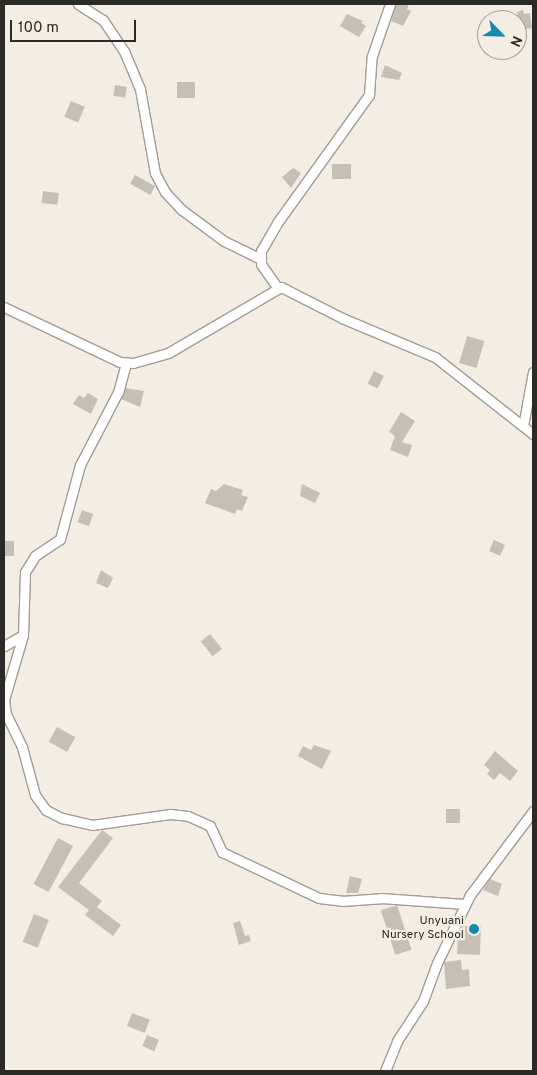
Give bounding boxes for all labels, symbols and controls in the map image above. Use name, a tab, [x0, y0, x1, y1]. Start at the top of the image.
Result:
scale bar	[12, 10, 139, 42]
north arrow	[477, 10, 527, 60]
text: 100 m	[18, 19, 59, 38]
text: N	[505, 33, 525, 49]
place label: Unyuani Nursery School	[381, 915, 464, 943]
marker: Unyuani Nursery School	[468, 923, 480, 935]

